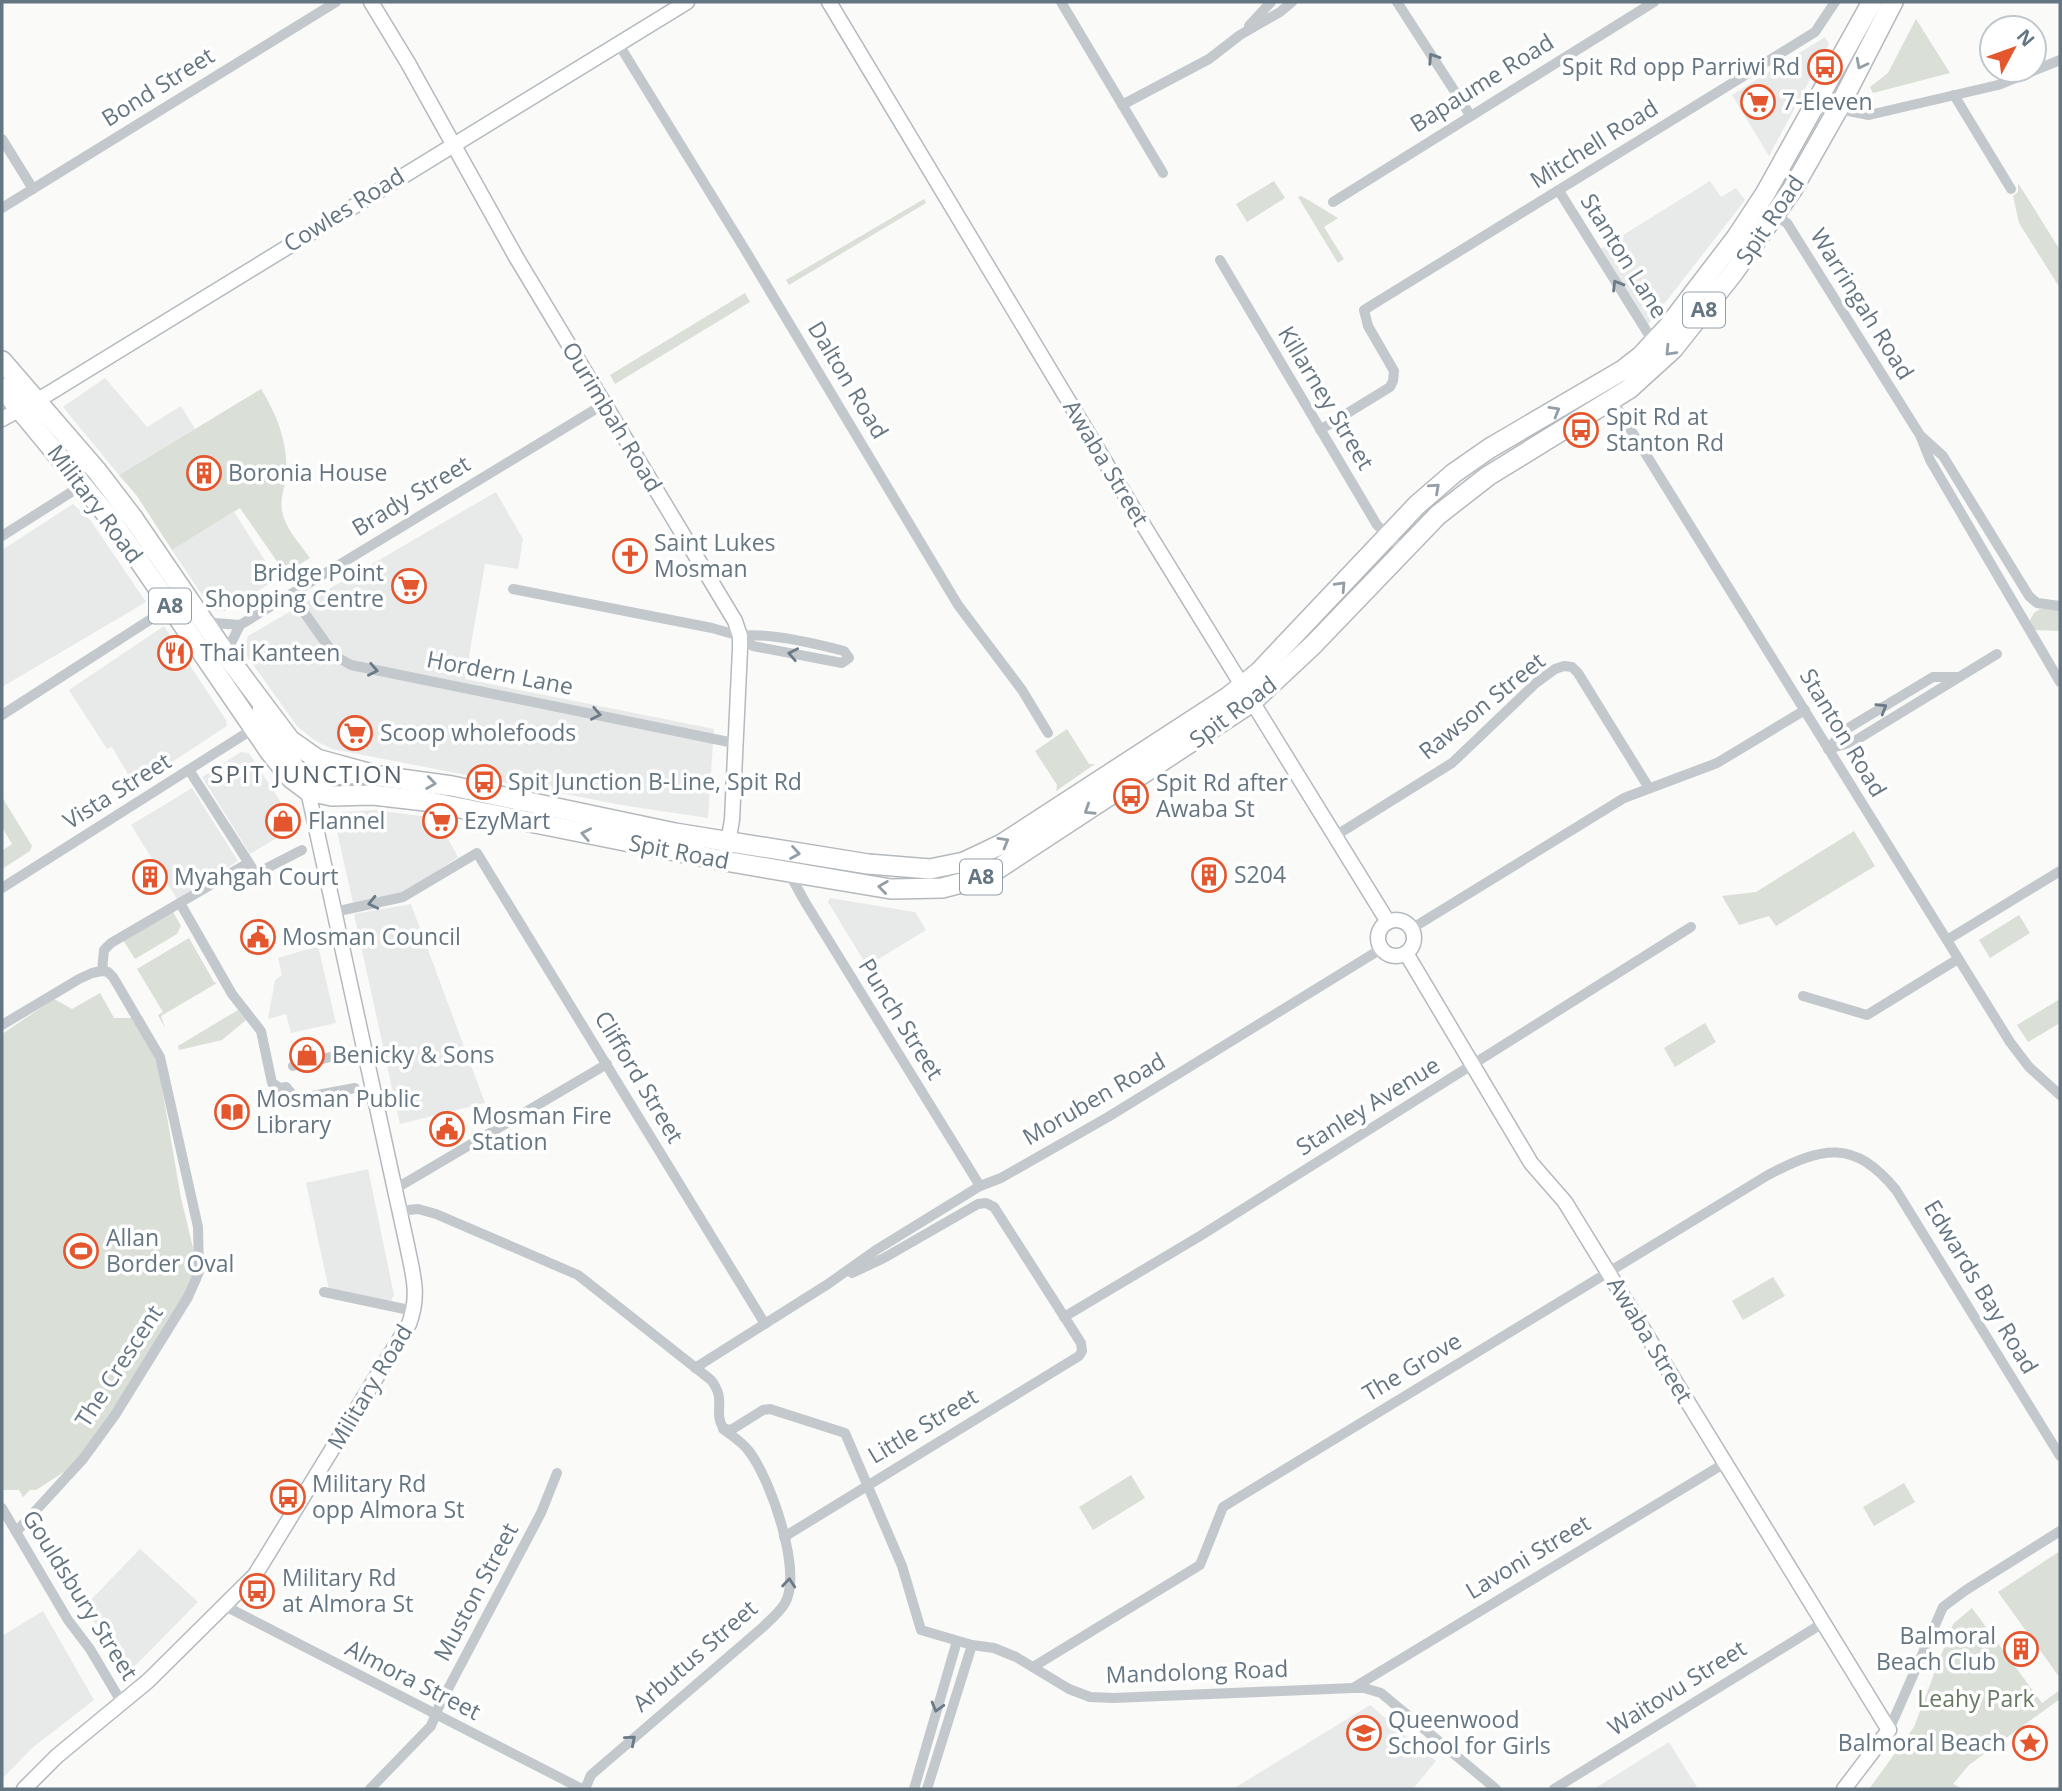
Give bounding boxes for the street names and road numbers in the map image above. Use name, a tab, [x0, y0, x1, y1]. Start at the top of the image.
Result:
street label: Bapaume Road	[1404, 25, 1559, 139]
street label: Bond Street	[95, 39, 220, 133]
street label: Mitchell Road	[1523, 91, 1664, 195]
street label: Cowles Road	[277, 159, 410, 259]
street label: Spit Road	[1728, 168, 1811, 270]
street label: Stanton Lane	[1574, 187, 1676, 324]
street label: Warringah Road	[1803, 222, 1922, 385]
road number: A8	[1683, 292, 1725, 328]
street label: Dalton Road	[801, 315, 897, 444]
street label: Killarney Street	[1271, 320, 1382, 475]
street label: Ourimbah Road	[555, 335, 670, 498]
street label: Awaba Street	[1057, 393, 1157, 532]
street label: Military Road	[41, 438, 151, 569]
street label: Brady Street	[345, 447, 476, 543]
road number: A8	[149, 588, 191, 624]
street label: Hordern Lane	[424, 642, 576, 702]
street label: Rawson Street	[1411, 644, 1551, 766]
street label: Stanton Road	[1793, 662, 1895, 803]
street label: Spit Road	[1182, 668, 1283, 755]
street label: Vista Street	[56, 744, 177, 836]
street label: Spit Road	[626, 826, 732, 876]
road number: A8	[960, 860, 1002, 894]
street label: Punch Street	[852, 952, 952, 1085]
street label: Clifford Street	[588, 1004, 692, 1149]
street label: Moruben Road	[1016, 1044, 1171, 1152]
street label: Stanley Avenue	[1289, 1048, 1445, 1162]
street label: Edwards Bay Road	[1917, 1193, 2047, 1380]
street label: Awaba Street	[1601, 1270, 1701, 1409]
street label: The Crescent	[67, 1298, 170, 1433]
street label: Military Road	[319, 1318, 419, 1455]
street label: The Grove	[1356, 1324, 1467, 1408]
street label: Little Street	[861, 1380, 984, 1471]
street label: Gouldsbury Street	[16, 1503, 146, 1686]
street label: Lavoni Street	[1459, 1506, 1596, 1606]
street label: Muston Street	[425, 1517, 525, 1666]
street label: Arbutus Street	[625, 1592, 764, 1718]
street label: Almora Street	[340, 1631, 487, 1727]
street label: Waitovu Street	[1601, 1632, 1752, 1742]
street label: Mandolong Road	[1105, 1652, 1289, 1690]

